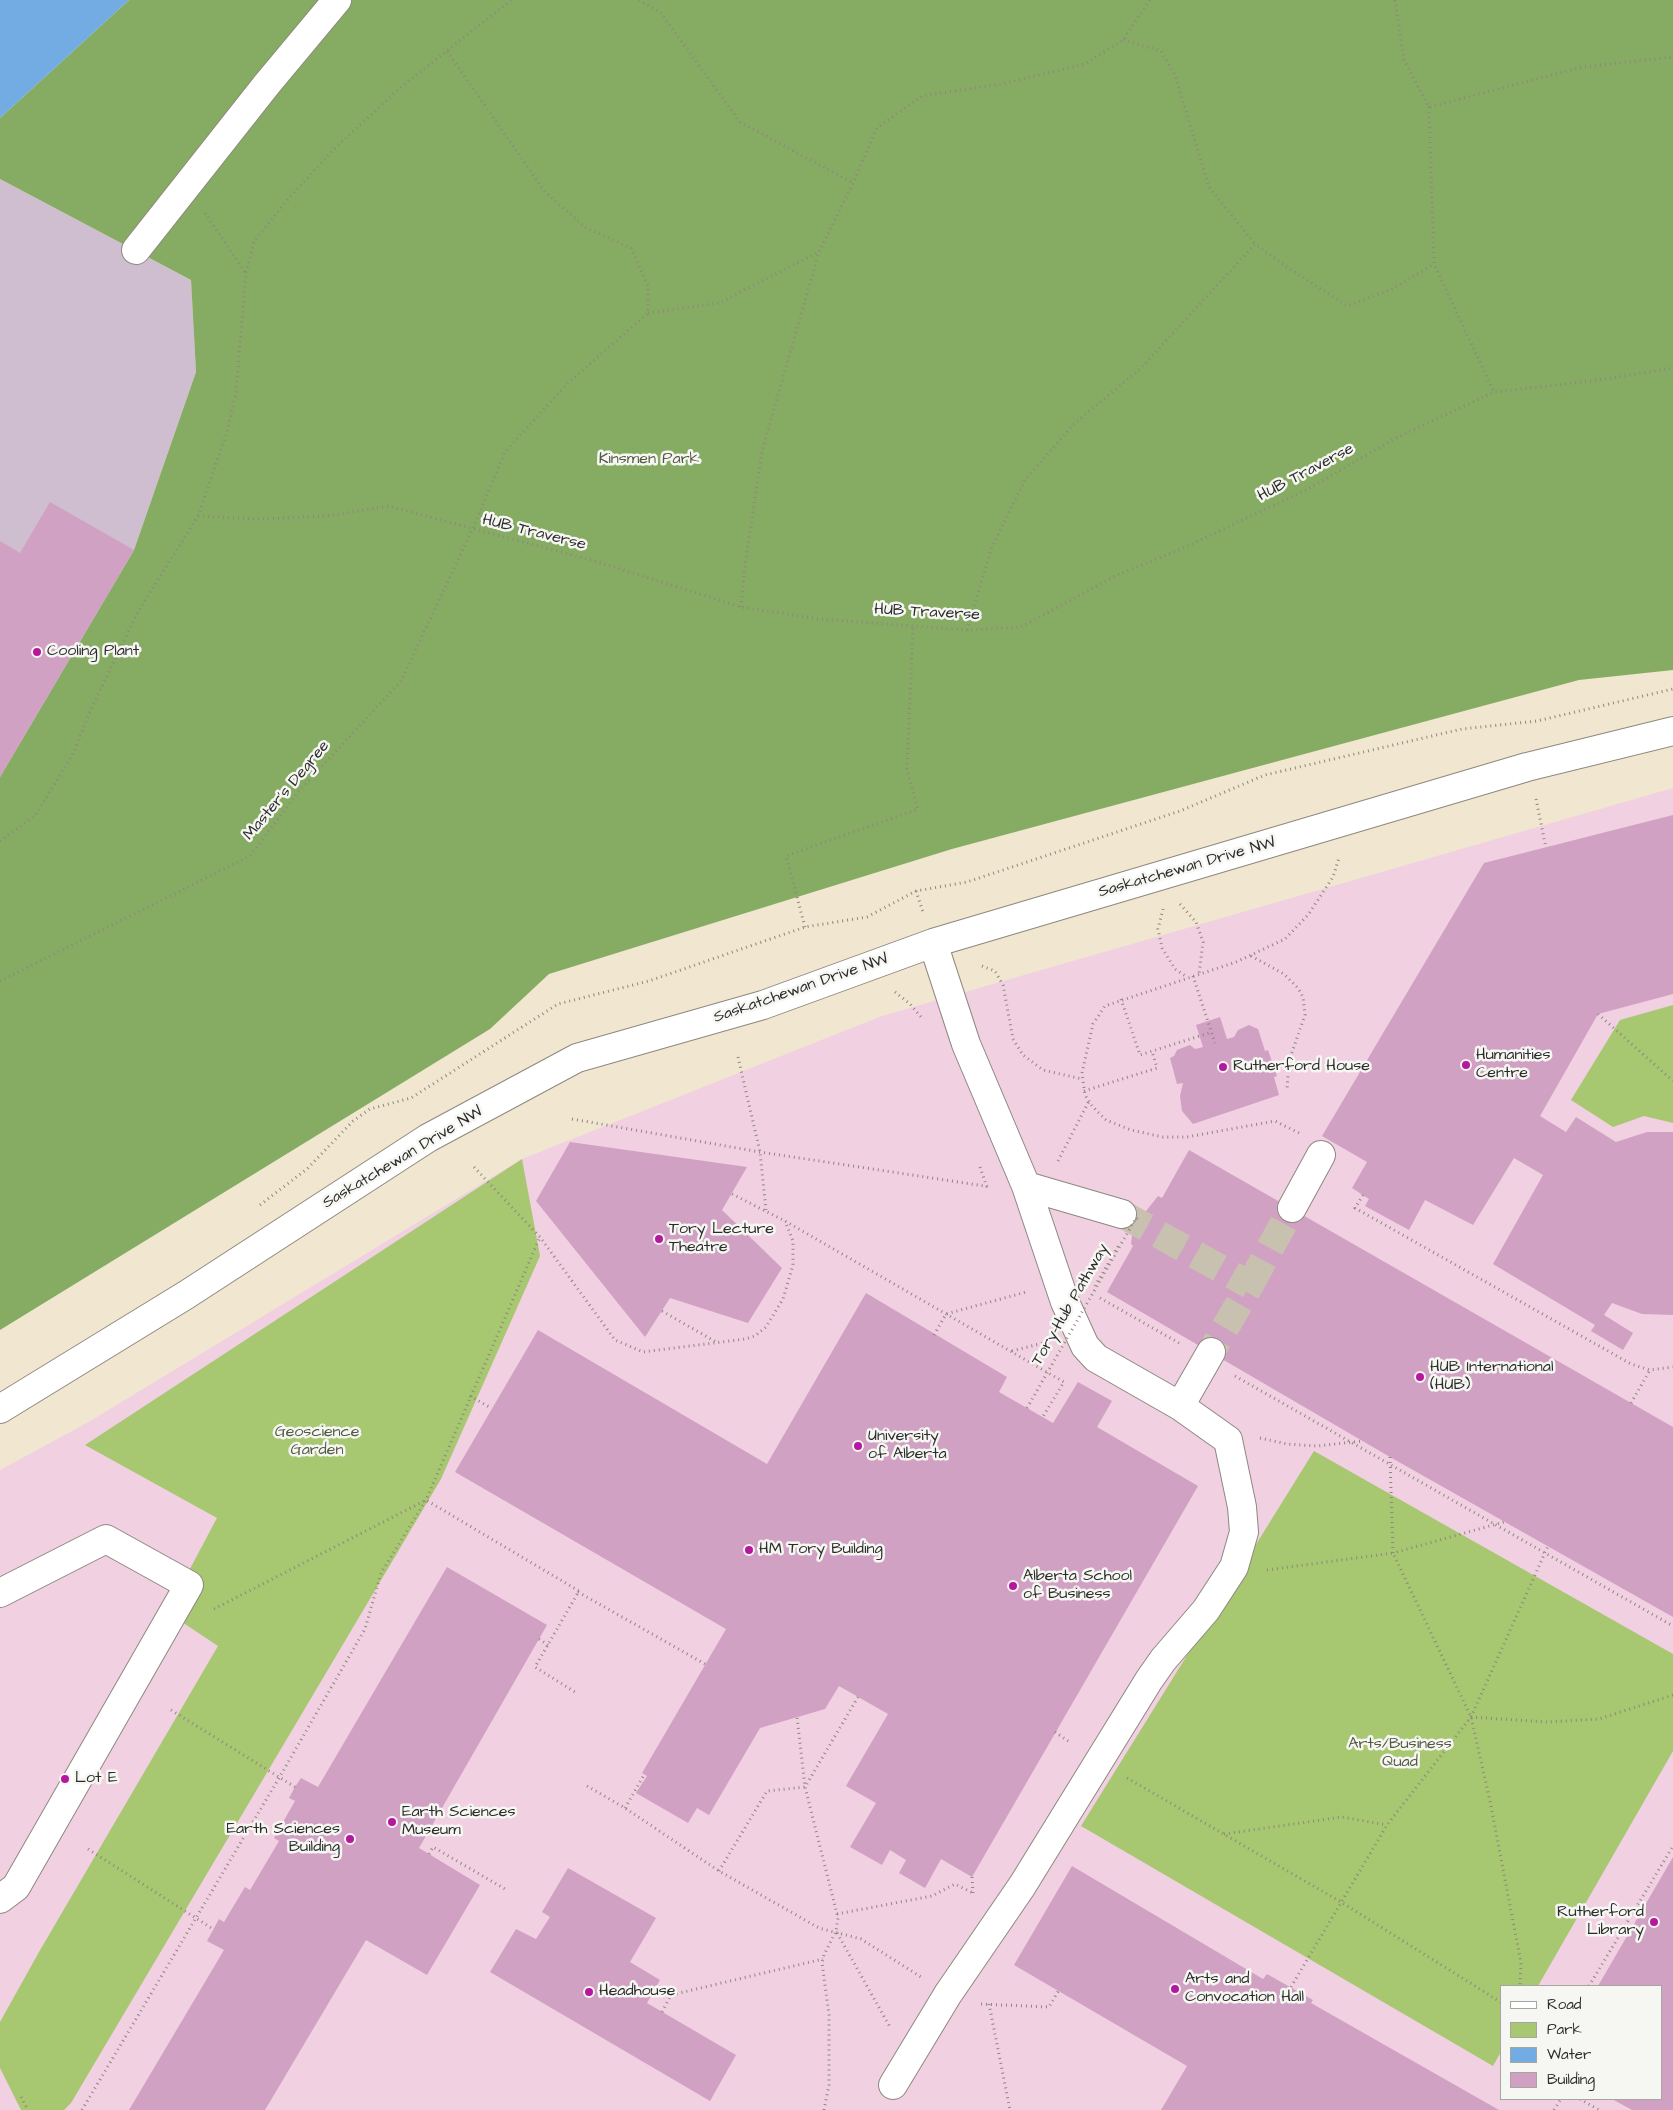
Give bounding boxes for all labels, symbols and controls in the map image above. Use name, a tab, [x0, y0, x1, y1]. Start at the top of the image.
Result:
street label: HUB Traverse	[1255, 440, 1357, 506]
park label: Kinsmen Park	[599, 450, 699, 470]
street label: HUB Traverse	[480, 511, 588, 555]
street label: HUB Traverse	[874, 601, 980, 625]
place label: Cooling Plant	[47, 642, 139, 662]
marker: Cooling Plant	[31, 646, 43, 658]
street label: Master's Degree	[240, 737, 334, 845]
street label: Saskatchewan Drive NW	[1096, 834, 1278, 902]
street label: Saskatchewan Drive NW	[711, 950, 891, 1028]
place label: Humanities Centre	[1476, 1046, 1550, 1084]
place label: Rutherford House	[1233, 1057, 1370, 1077]
marker: Humanities Centre	[1460, 1059, 1472, 1071]
marker: Rutherford House	[1217, 1061, 1229, 1073]
street label: Saskatchewan Drive NW	[320, 1103, 486, 1213]
place label: Tory Lecture Theatre	[669, 1220, 774, 1258]
marker: Tory Lecture Theatre	[653, 1233, 665, 1245]
street label: Tory-Hub Pathway	[1028, 1241, 1114, 1369]
place label: HUB International (HUB)	[1430, 1358, 1554, 1396]
marker: HUB International (HUB)	[1414, 1371, 1426, 1383]
park label: Geoscience Garden	[275, 1423, 359, 1461]
place label: University of Alberta	[868, 1427, 947, 1465]
marker: University of Alberta	[852, 1440, 864, 1452]
place label: HM Tory Building	[759, 1540, 883, 1560]
marker: HM Tory Building	[743, 1544, 755, 1556]
place label: Alberta School of Business	[1023, 1567, 1132, 1605]
marker: Alberta School of Business	[1007, 1580, 1019, 1592]
park label: Arts/Business Quad	[1348, 1735, 1452, 1773]
place label: Lot E	[75, 1769, 117, 1789]
marker: Lot E	[59, 1773, 71, 1785]
place label: Earth Sciences Museum	[402, 1803, 516, 1841]
marker: Earth Sciences Museum	[386, 1816, 398, 1828]
place label: Earth Sciences Building	[226, 1820, 340, 1858]
marker: Earth Sciences Building	[344, 1833, 356, 1845]
place label: Rutherford Library	[1557, 1903, 1644, 1941]
marker: Rutherford Library	[1648, 1916, 1660, 1928]
place label: Arts and Convocation Hall	[1185, 1970, 1304, 2008]
place label: Headhouse	[599, 1982, 675, 2002]
marker: Arts and Convocation Hall	[1169, 1983, 1181, 1995]
legend	[1500, 1985, 1663, 2100]
marker: Headhouse	[583, 1986, 595, 1998]
text: Road	[1547, 1994, 1581, 2015]
text: Park	[1547, 2019, 1582, 2040]
text: Water	[1547, 2044, 1591, 2065]
text: Building	[1547, 2069, 1595, 2090]

